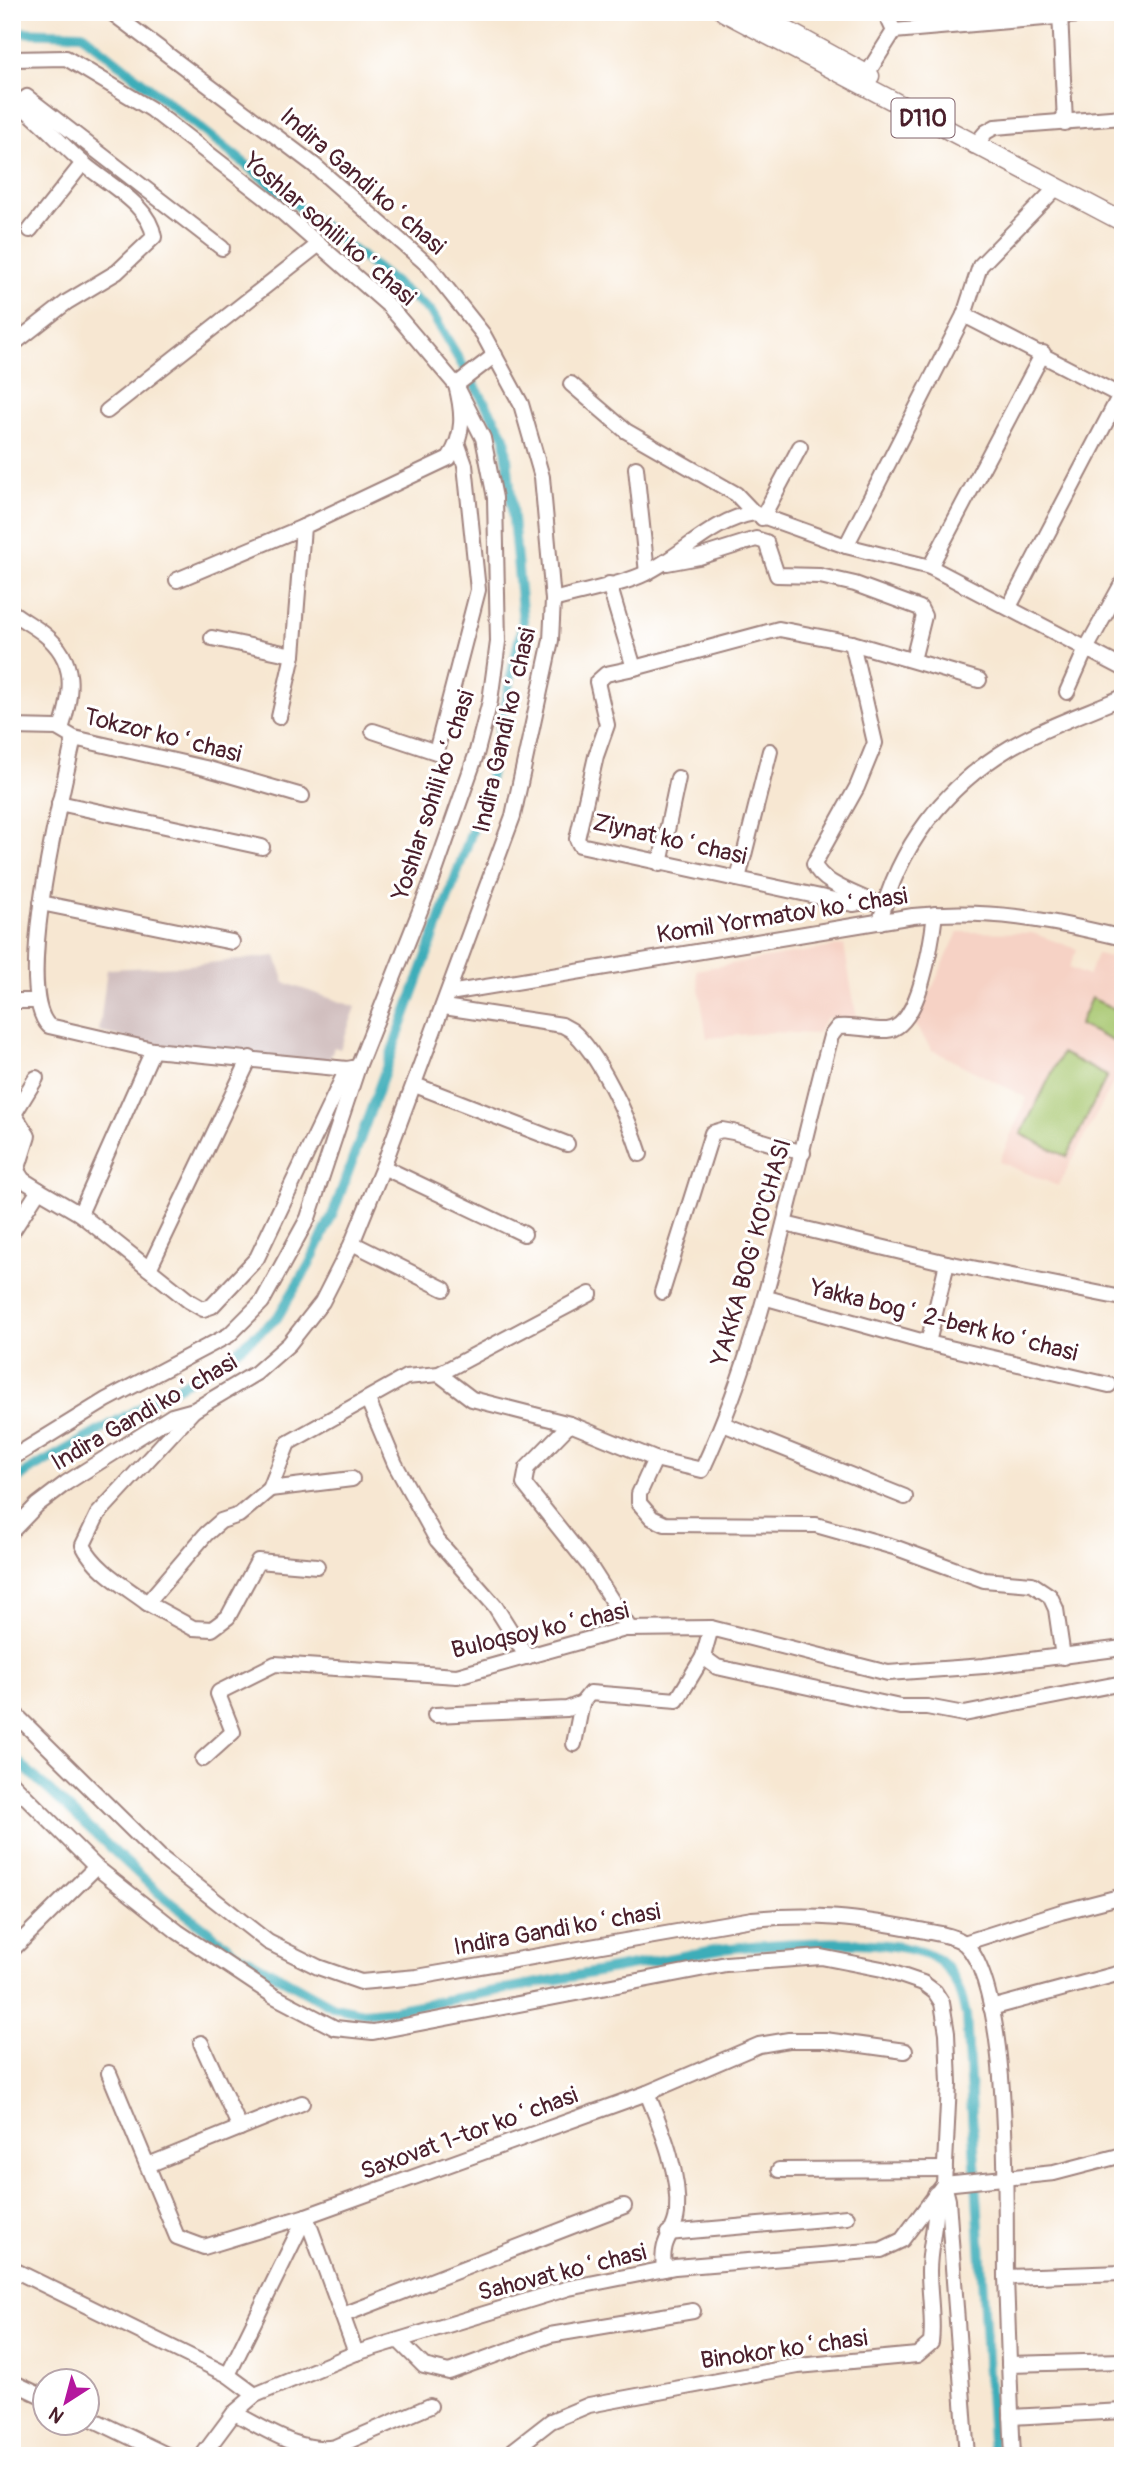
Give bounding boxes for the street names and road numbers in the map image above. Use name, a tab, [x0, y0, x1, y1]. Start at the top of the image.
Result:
road number: D110	[892, 99, 954, 138]
street label: Indira Gandi koʻchasi	[274, 102, 451, 261]
street label: Yoshlar sohili koʻchasi	[237, 146, 422, 312]
street label: Indira Gandi koʻchasi	[467, 625, 542, 835]
street label: Yoshlar sohili koʻchasi	[386, 687, 481, 905]
street label: Tokzor koʻchasi	[81, 702, 245, 769]
street label: Ziynat koʻchasi	[590, 808, 749, 871]
street label: Komil Yormatov koʻchasi	[655, 881, 910, 950]
street label: YAKKA BOG' KO'CHASI	[705, 1135, 798, 1370]
street label: Yakka bogʻ 2-berk koʻchasi	[806, 1273, 1081, 1368]
street label: Indira Gandi koʻchasi	[46, 1348, 242, 1477]
street label: Buloqsoy koʻchasi	[448, 1596, 632, 1665]
street label: Indira Gandi koʻchasi	[451, 1897, 663, 1962]
street label: Saxovat 1-tor koʻchasi	[357, 2081, 582, 2186]
street label: Sahovat koʻchasi	[475, 2238, 649, 2307]
street label: Binokor koʻchasi	[699, 2323, 869, 2376]

